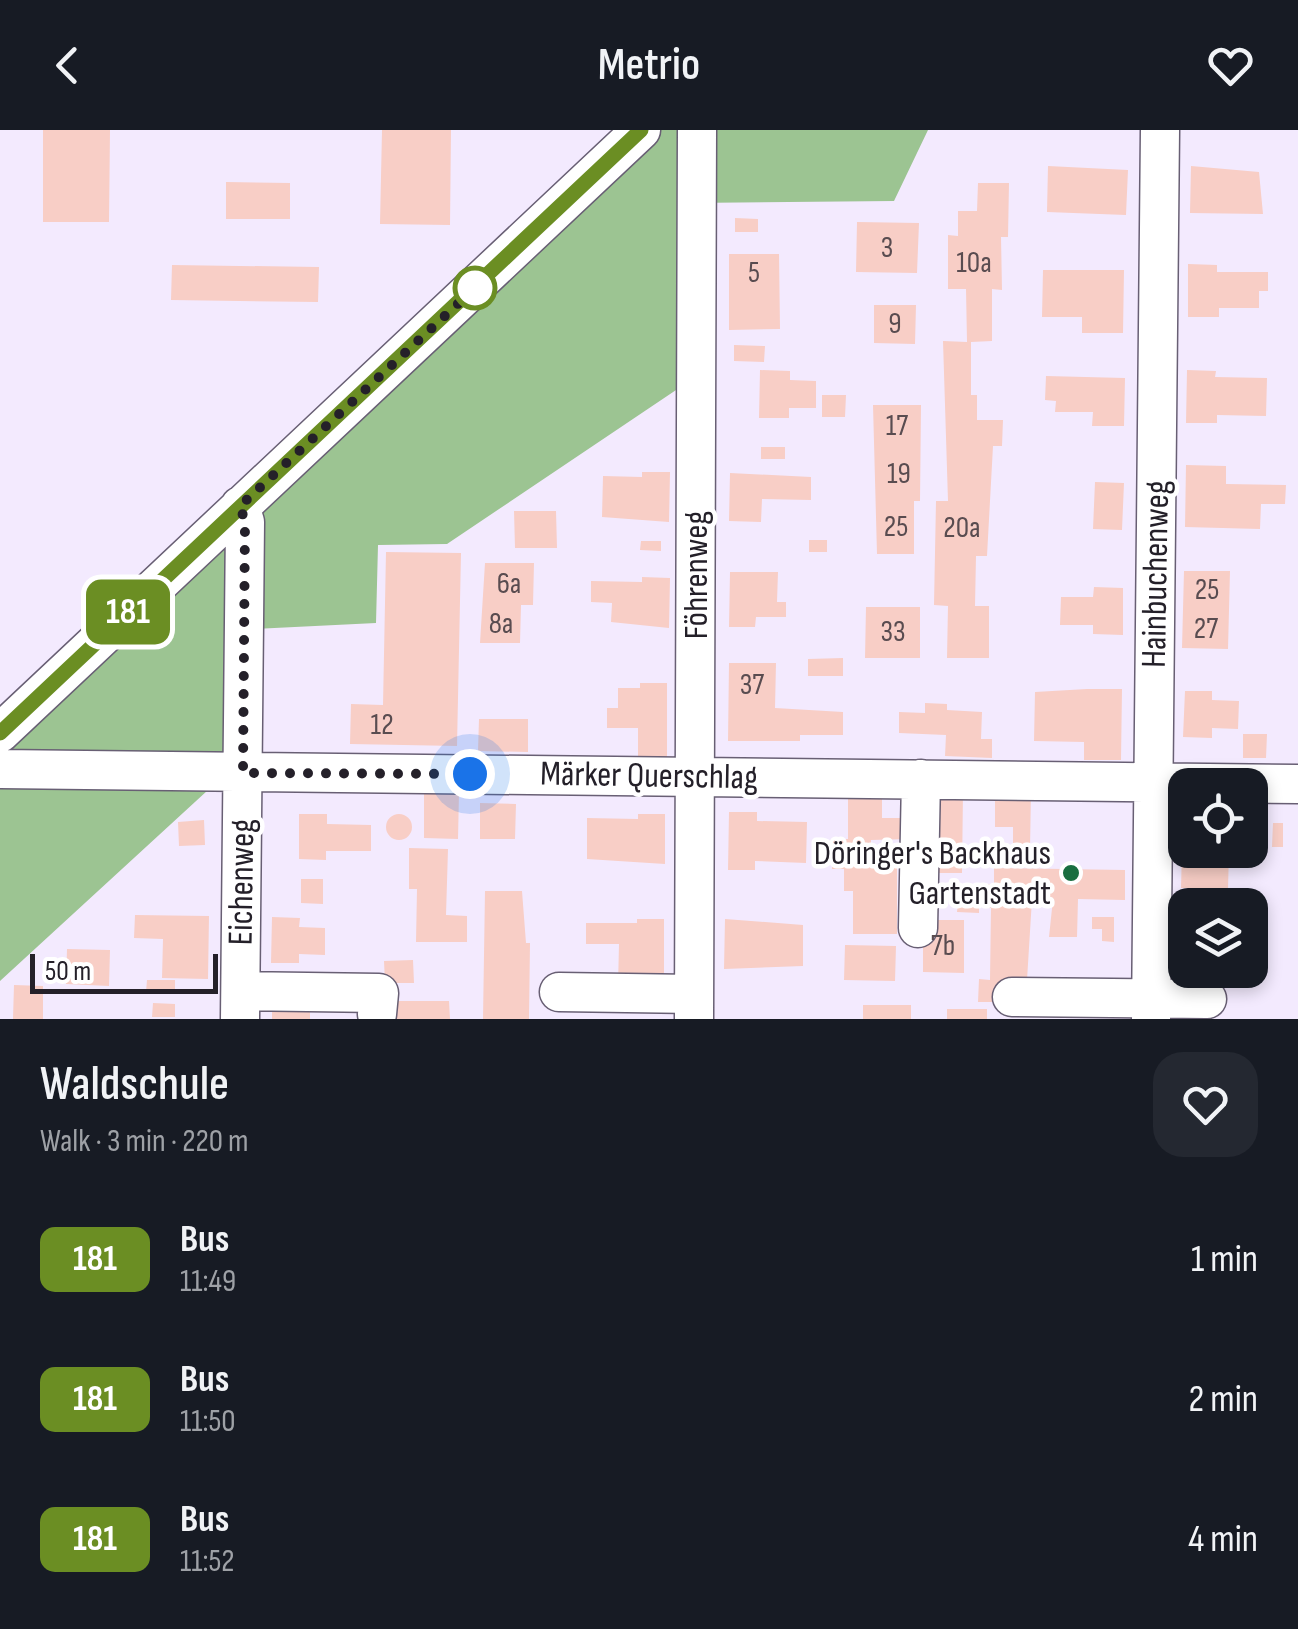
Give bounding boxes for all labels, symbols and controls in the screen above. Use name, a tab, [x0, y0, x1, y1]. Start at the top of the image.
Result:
icon: back	[40, 38, 95, 93]
text: Metrio	[598, 38, 700, 93]
icon: heart	[1203, 38, 1258, 93]
house number: 3	[881, 230, 893, 266]
house number: 10a	[956, 245, 992, 281]
house number: 5	[748, 255, 760, 291]
unlabelled marker	[454, 267, 496, 309]
house number: 9	[888, 306, 902, 342]
house number: 17	[886, 408, 908, 444]
house number: 19	[887, 456, 911, 492]
street label: Hainbuchenweg	[1133, 480, 1179, 668]
house number: 25	[884, 509, 908, 545]
house number: 20a	[943, 510, 981, 546]
street label: Föhrenweg	[675, 511, 718, 639]
house number: 6a	[497, 566, 521, 602]
house number: 25	[1195, 572, 1219, 608]
line badge: 181	[70, 580, 186, 644]
text: 181	[106, 591, 150, 634]
house number: 8a	[489, 606, 513, 642]
house number: 27	[1194, 611, 1218, 647]
house number: 33	[880, 614, 906, 650]
house number: 37	[740, 667, 764, 703]
house number: 12	[370, 707, 394, 743]
your location	[445, 749, 495, 799]
street label: Märker Querschlag	[540, 753, 758, 799]
map controls	[1168, 768, 1268, 988]
button: locate	[1168, 768, 1268, 868]
street label: Eichenweg	[219, 818, 265, 946]
place label: Döringer's Backhaus Gartenstadt	[814, 832, 1051, 915]
marker: Döringer's Backhaus Gartenstadt	[1060, 862, 1082, 884]
button: layers	[1168, 888, 1268, 988]
house number: 7b	[931, 928, 955, 964]
scale bar	[30, 949, 218, 994]
text: 50 m	[45, 955, 91, 988]
button: heart	[1153, 1052, 1258, 1157]
text: Waldschule	[40, 1056, 229, 1113]
text: Walk · 3 min · 220 m	[40, 1122, 249, 1161]
text: Bus	[180, 1217, 229, 1262]
text: 1 min	[1191, 1237, 1258, 1282]
text: 181	[73, 1238, 117, 1281]
text: 11:49	[180, 1262, 236, 1301]
text: Bus	[180, 1357, 229, 1402]
text: 2 min	[1189, 1377, 1258, 1422]
text: 181	[73, 1378, 117, 1421]
text: 11:50	[180, 1402, 236, 1441]
text: Bus	[180, 1497, 229, 1542]
text: 4 min	[1188, 1517, 1258, 1562]
text: 181	[73, 1518, 117, 1561]
text: 11:52	[180, 1542, 234, 1581]

